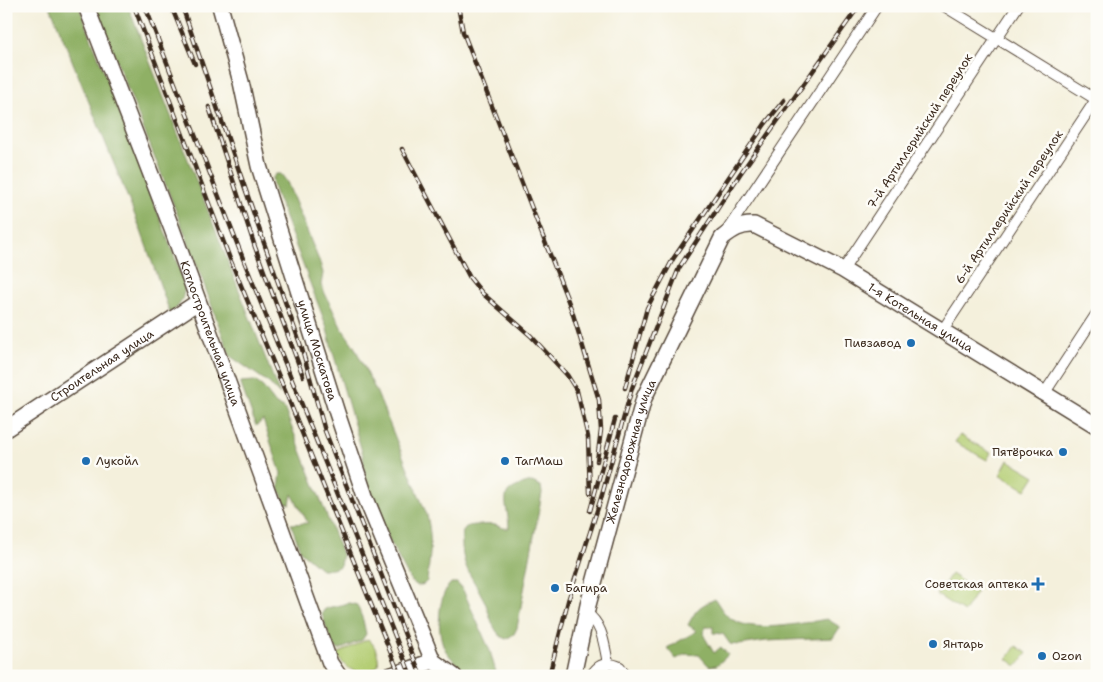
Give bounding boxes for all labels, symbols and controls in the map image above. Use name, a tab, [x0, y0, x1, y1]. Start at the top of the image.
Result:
street label: 7-й Артиллерийский переулок	[864, 50, 977, 212]
street label: 6-й Артиллерийский переулок	[951, 127, 1067, 287]
street label: Котлостроительная улица	[176, 259, 244, 409]
street label: 1-я Котельная улица	[865, 279, 977, 356]
street label: улица Москатова	[294, 298, 341, 403]
street label: Строительная улица	[47, 325, 157, 406]
place label: Пивзавод	[845, 335, 901, 351]
marker: Пивзавод	[905, 337, 917, 349]
street label: Железнодорожная улица	[602, 376, 660, 525]
place label: Пятёрочка	[992, 444, 1054, 460]
marker: Пятёрочка	[1057, 446, 1069, 458]
place label: Лукойл	[96, 453, 139, 469]
place label: ТагМаш	[515, 453, 563, 469]
marker: Лукойл	[80, 455, 92, 467]
marker: ТагМаш	[499, 455, 511, 467]
place label: Советская аптека	[925, 576, 1029, 592]
marker: Советская аптека	[1032, 578, 1044, 590]
place label: Багира	[565, 580, 608, 596]
marker: Багира	[549, 582, 561, 594]
place label: Янтарь	[943, 636, 983, 652]
marker: Янтарь	[927, 638, 939, 650]
place label: Ozon	[1052, 648, 1082, 664]
marker: Ozon	[1036, 650, 1048, 662]

